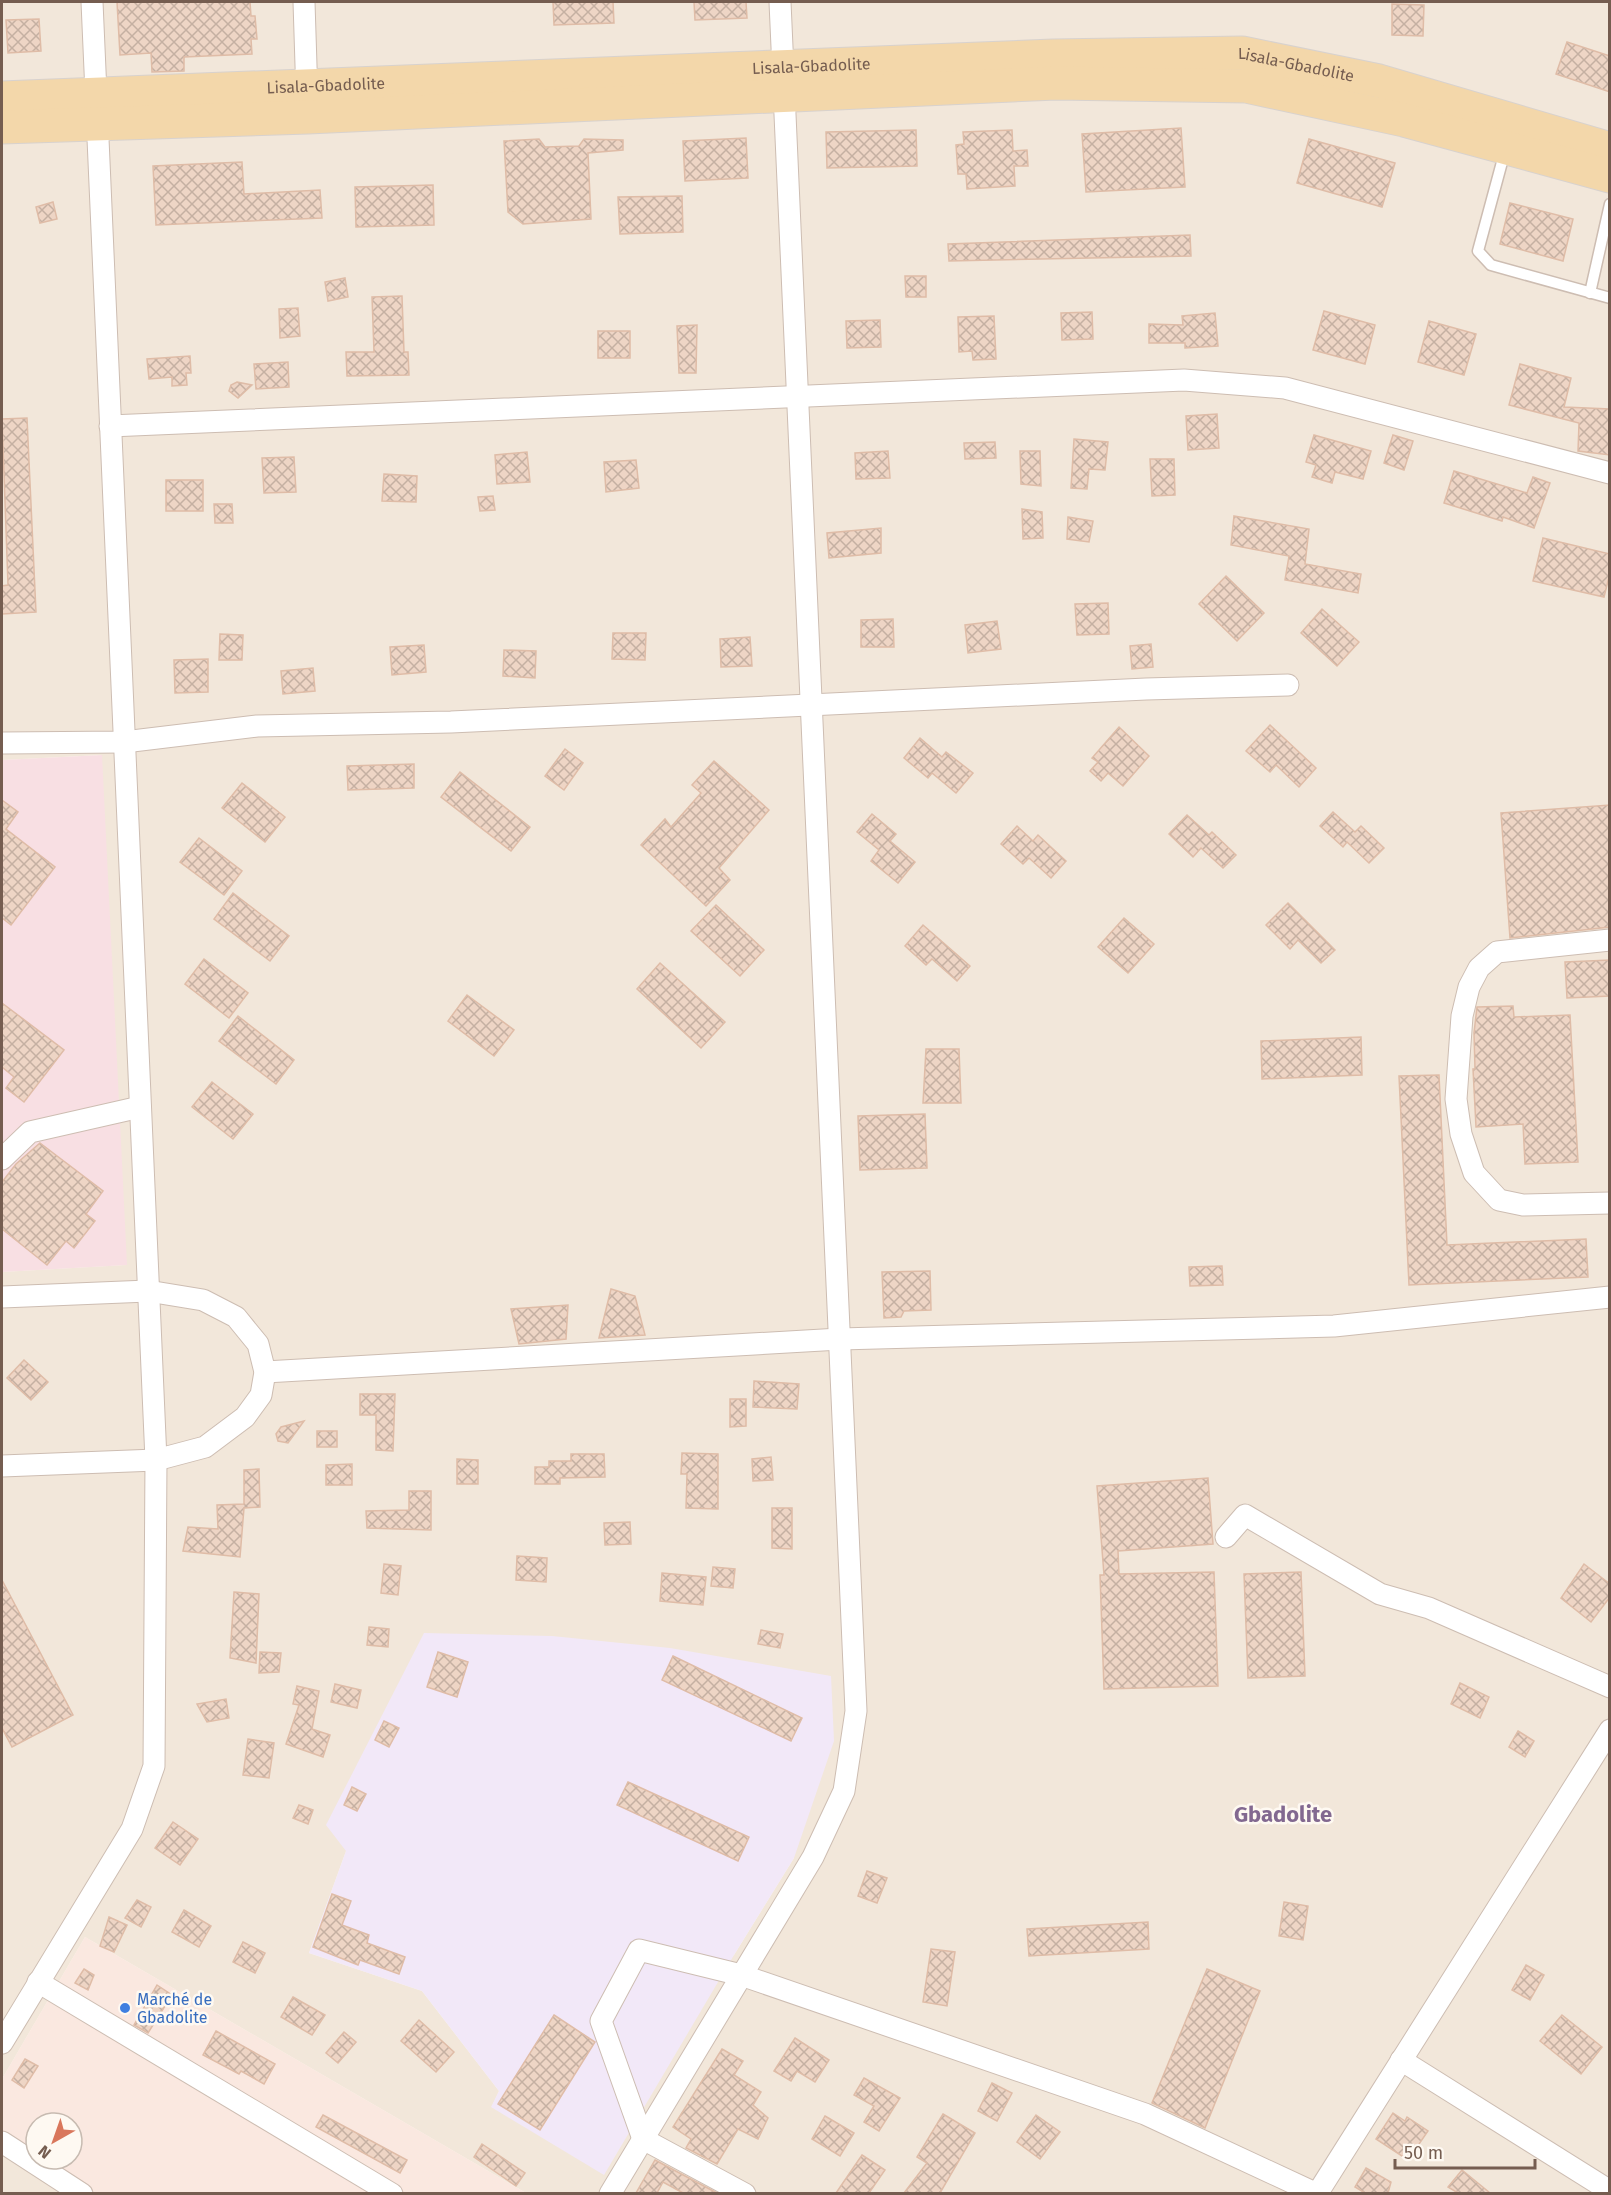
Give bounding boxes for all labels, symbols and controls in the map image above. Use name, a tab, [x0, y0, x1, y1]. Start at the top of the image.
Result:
street label: Lisala-Gbadolite	[1238, 44, 1356, 86]
street label: Lisala-Gbadolite	[752, 54, 871, 78]
street label: Lisala-Gbadolite	[266, 74, 385, 97]
district label: Gbadolite	[1234, 1801, 1332, 1828]
place label: Marché de Gbadolite	[137, 1990, 212, 2027]
marker: Marché de Gbadolite	[118, 2001, 132, 2015]
north arrow	[24, 2111, 84, 2171]
scale bar	[1395, 2132, 1534, 2170]
text: N	[35, 2141, 55, 2163]
text: 50 m	[1404, 2142, 1443, 2164]

